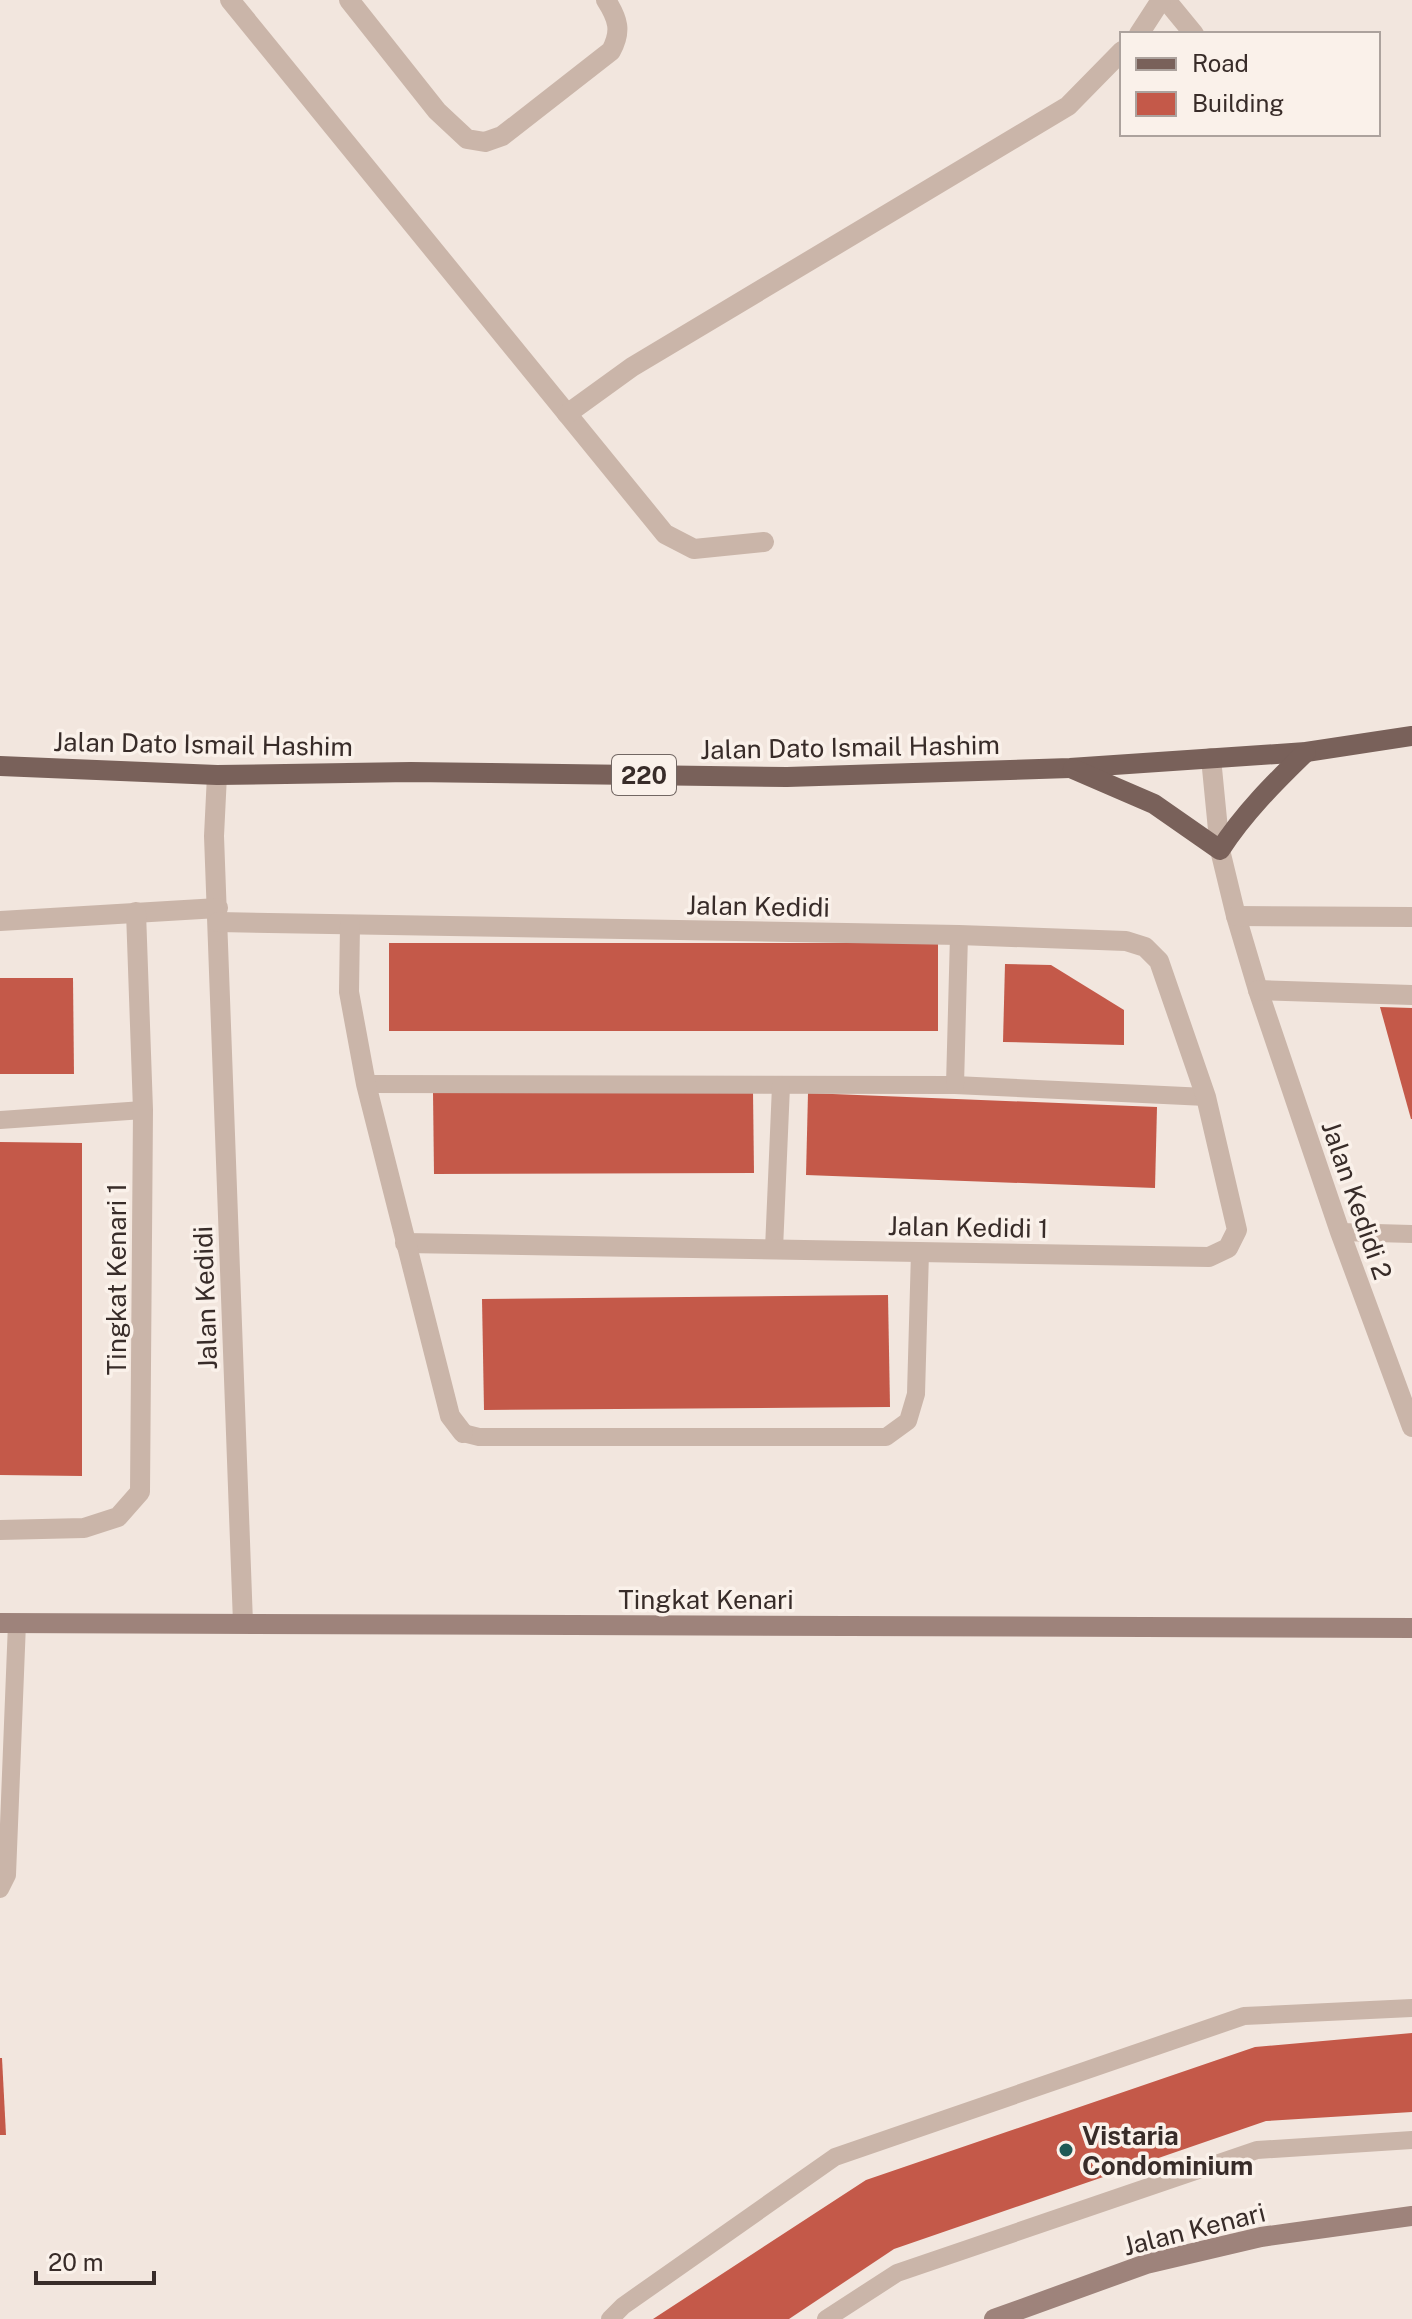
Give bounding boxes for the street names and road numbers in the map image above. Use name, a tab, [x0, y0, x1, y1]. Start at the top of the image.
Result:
street label: Jalan Dato Ismail Hashim	[53, 726, 353, 762]
street label: Jalan Dato Ismail Hashim	[700, 729, 1000, 765]
road number: 220	[612, 755, 676, 795]
street label: Jalan Kedidi	[686, 889, 830, 923]
street label: Jalan Kedidi 2	[1315, 1117, 1399, 1283]
street label: Tingkat Kenari 1	[101, 1183, 132, 1375]
street label: Jalan Kedidi 1	[887, 1210, 1049, 1244]
street label: Jalan Kedidi	[187, 1226, 223, 1370]
street label: Tingkat Kenari	[618, 1584, 794, 1615]
street label: Jalan Kenari	[1120, 2196, 1268, 2262]

